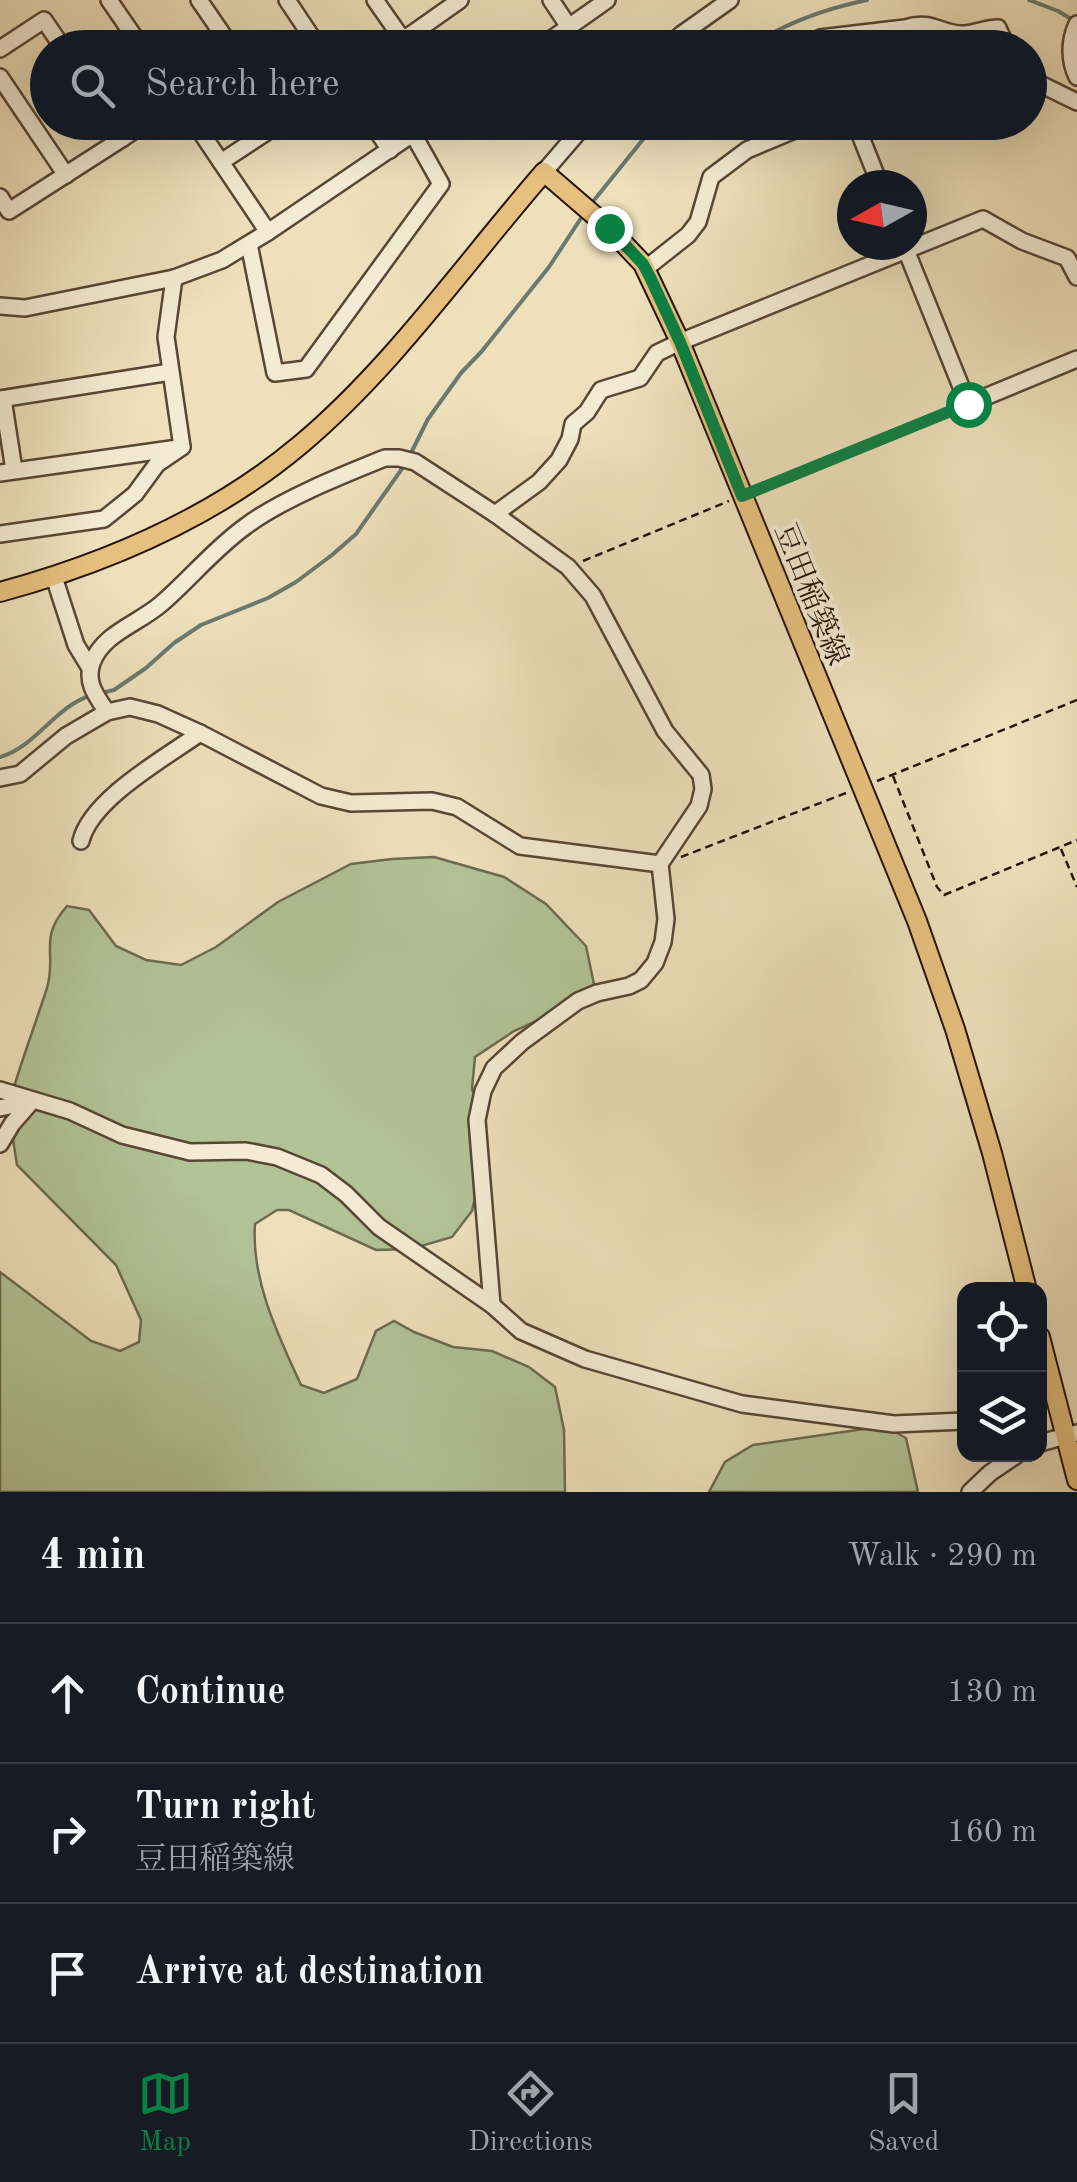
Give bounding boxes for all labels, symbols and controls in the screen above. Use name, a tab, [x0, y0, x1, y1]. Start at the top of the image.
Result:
search box	[30, 30, 1047, 140]
icon: search	[65, 58, 120, 113]
text: Search here	[145, 66, 340, 104]
north arrow	[837, 170, 927, 260]
route end	[587, 206, 633, 252]
route start	[946, 382, 992, 428]
street label: 豆田稲築線	[768, 518, 855, 670]
map controls	[957, 1282, 1047, 1462]
button: locate	[957, 1282, 1047, 1372]
button: layers	[957, 1372, 1047, 1462]
text: 4 min	[40, 1536, 146, 1578]
text: Walk · 290 m	[847, 1541, 1037, 1573]
icon: ahead	[40, 1666, 95, 1721]
text: Continue	[135, 1674, 285, 1712]
text: 130 m	[947, 1677, 1037, 1709]
text: Turn right	[135, 1789, 315, 1827]
icon: right	[40, 1806, 95, 1861]
text: 160 m	[947, 1817, 1037, 1849]
text: 豆田稲築線	[135, 1845, 295, 1877]
icon: arrive	[40, 1946, 95, 2001]
text: Arrive at destination	[135, 1954, 484, 1992]
tab: Map	[138, 2066, 193, 2161]
tab: Directions	[468, 2066, 593, 2161]
tab: Saved	[868, 2066, 939, 2161]

